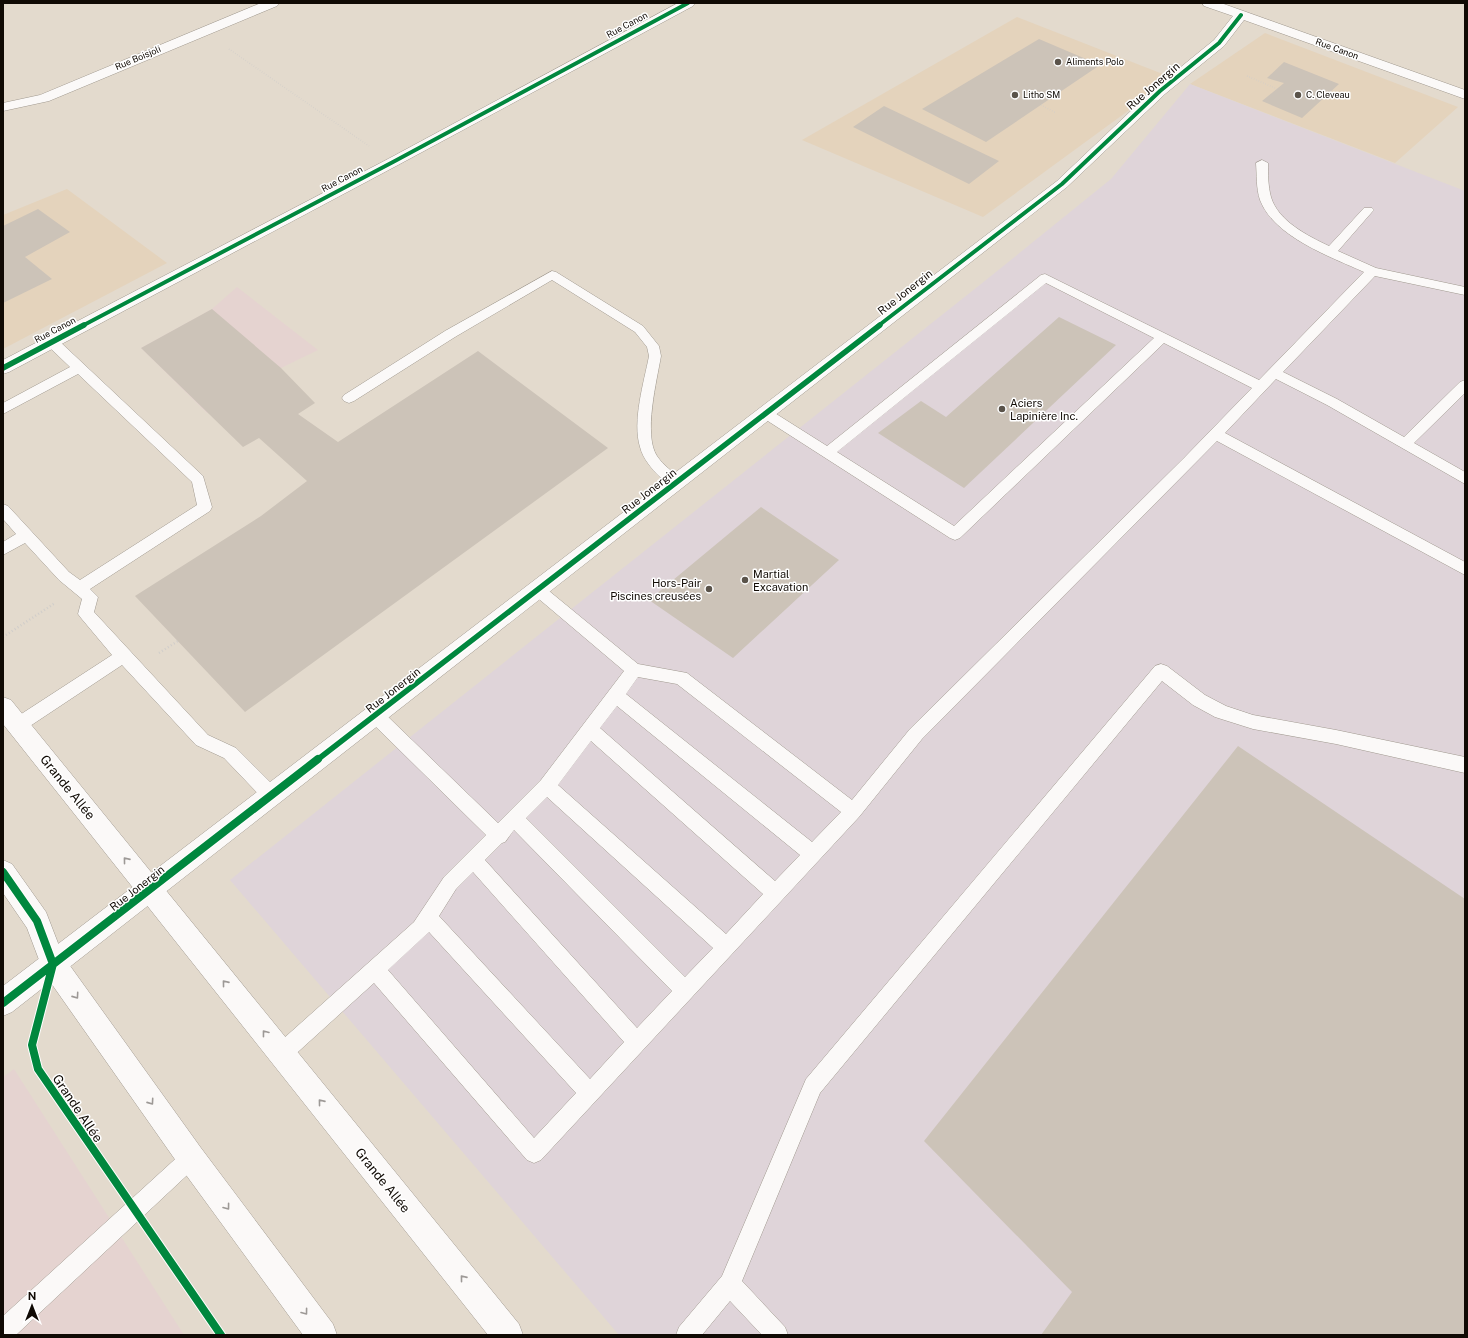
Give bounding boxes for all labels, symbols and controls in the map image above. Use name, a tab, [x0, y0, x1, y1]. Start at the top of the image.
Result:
street label: Rue Canon	[604, 9, 649, 40]
street label: Rue Canon	[1314, 36, 1360, 61]
street label: Rue Boisjoli	[113, 43, 162, 72]
place label: Aliments Polo	[1066, 56, 1124, 67]
marker: Aliments Polo	[1053, 57, 1063, 67]
street label: Rue Jonergin	[1124, 60, 1182, 112]
place label: Litho SM	[1023, 89, 1060, 100]
place label: C. Cleveau	[1306, 89, 1350, 100]
marker: Litho SM	[1010, 90, 1020, 100]
marker: C. Cleveau	[1293, 90, 1303, 100]
street label: Rue Canon	[319, 163, 364, 194]
street label: Rue Jonergin	[875, 267, 935, 317]
street label: Rue Canon	[32, 314, 77, 345]
place label: Aciers Lapinière Inc.	[1010, 397, 1078, 422]
marker: Aciers Lapinière Inc.	[997, 404, 1007, 414]
street label: Rue Jonergin	[619, 466, 679, 516]
place label: Martial Excavation	[753, 568, 808, 593]
marker: Martial Excavation	[740, 575, 750, 585]
place label: Hors-Pair Piscines creusées	[610, 577, 701, 602]
marker: Hors-Pair Piscines creusées	[704, 584, 714, 594]
street label: Rue Jonergin	[363, 665, 423, 715]
street label: Grande Allée	[37, 752, 98, 823]
one-way arrow	[124, 857, 131, 864]
street label: Rue Jonergin	[107, 863, 167, 913]
one-way arrow	[222, 980, 229, 987]
one-way arrow	[71, 992, 79, 999]
one-way arrow	[263, 1031, 270, 1038]
street label: Grande Allée	[49, 1072, 106, 1145]
one-way arrow	[146, 1098, 154, 1105]
one-way arrow	[319, 1100, 326, 1107]
street label: Grande Allée	[352, 1145, 413, 1216]
one-way arrow	[222, 1203, 229, 1210]
one-way arrow	[461, 1276, 468, 1283]
north arrow	[12, 1286, 52, 1326]
text: N	[28, 1290, 36, 1302]
one-way arrow	[300, 1307, 307, 1314]

